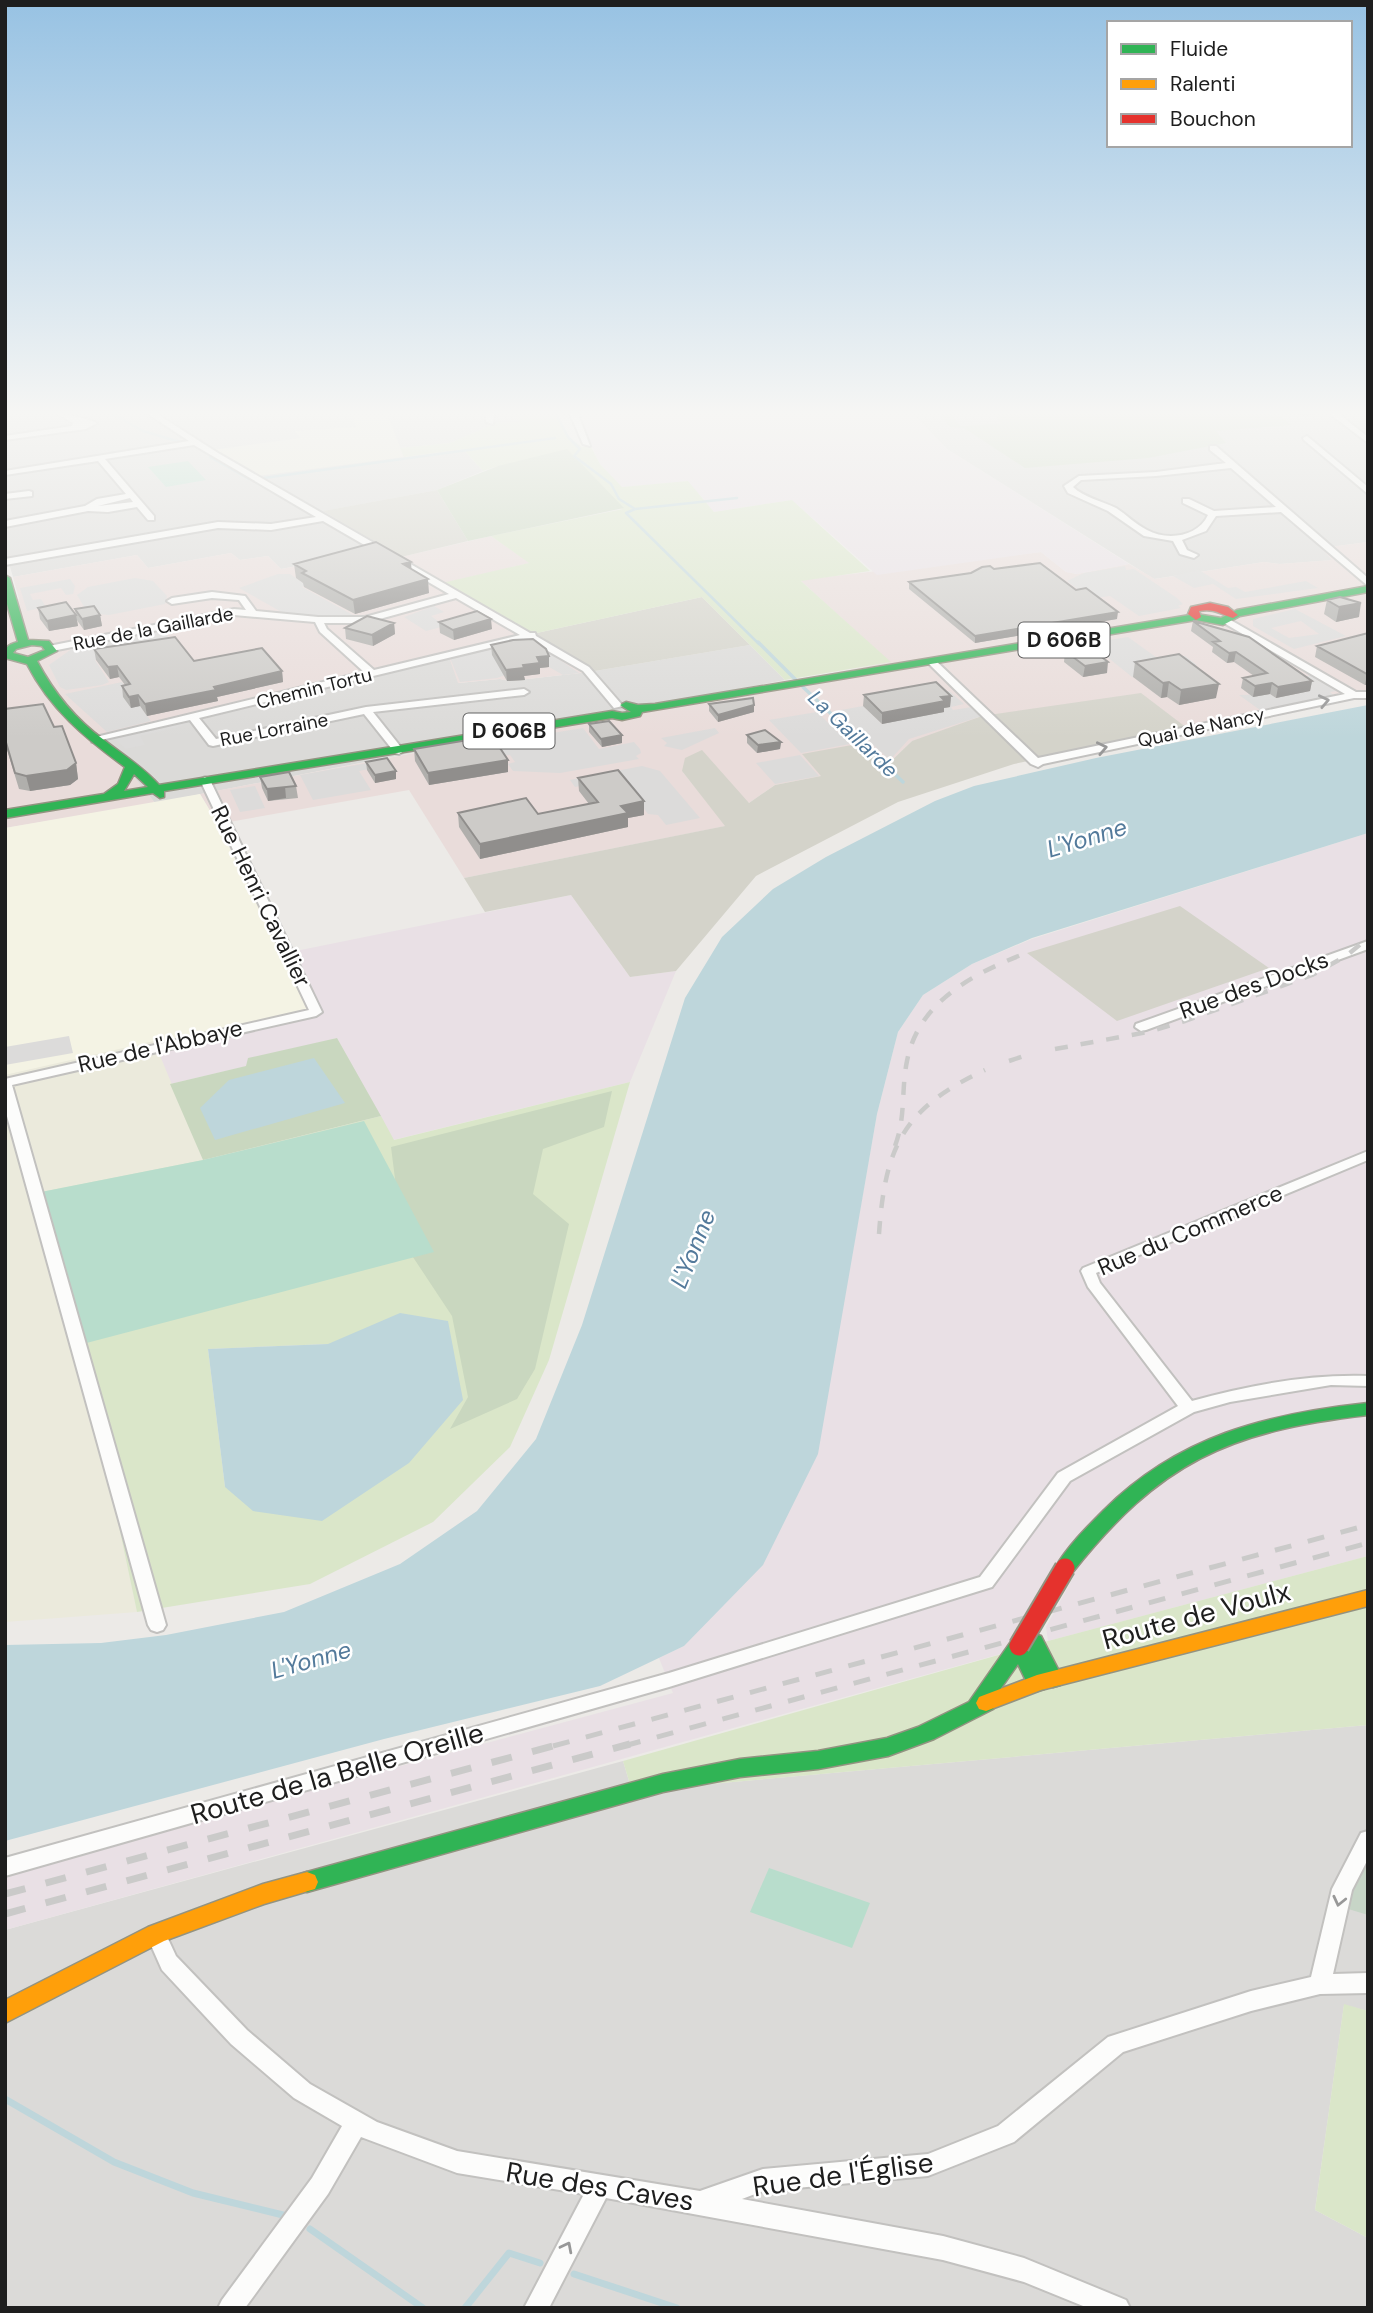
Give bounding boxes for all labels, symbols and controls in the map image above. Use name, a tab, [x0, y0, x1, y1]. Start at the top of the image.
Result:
legend	[1107, 21, 1352, 147]
text: Fluide	[1170, 35, 1228, 63]
text: Ralenti	[1170, 70, 1236, 98]
text: Bouchon	[1170, 105, 1256, 133]
street label: Rue de la Gaillarde	[71, 601, 235, 656]
road number: D 606B	[1018, 622, 1110, 658]
street label: Chemin Tortu	[254, 662, 375, 715]
water label: La Gaillarde	[802, 684, 904, 784]
one-way arrow	[1318, 695, 1330, 710]
street label: Quai de Nancy	[1135, 702, 1267, 753]
street label: Rue Lorraine	[218, 707, 330, 752]
road number: D 606B	[463, 714, 554, 748]
one-way arrow	[1096, 742, 1108, 757]
street label: Rue Henri Cavallier	[204, 800, 318, 992]
water label: L'Yonne	[1043, 811, 1131, 864]
street label: Rue des Docks	[1175, 944, 1333, 1026]
street label: Rue de l'Abbaye	[75, 1012, 245, 1080]
street label: Rue du Commerce	[1093, 1177, 1287, 1283]
water label: L'Yonne	[663, 1205, 722, 1293]
street label: Route de Voulx	[1098, 1573, 1294, 1658]
water label: L'Yonne	[267, 1633, 355, 1686]
street label: Route de la Belle Oreille	[186, 1714, 488, 1833]
one-way arrow	[1333, 1895, 1347, 1907]
street label: Rue de l'Église	[750, 2144, 936, 2205]
street label: Rue des Caves	[503, 2153, 697, 2220]
one-way arrow	[559, 2242, 573, 2254]

